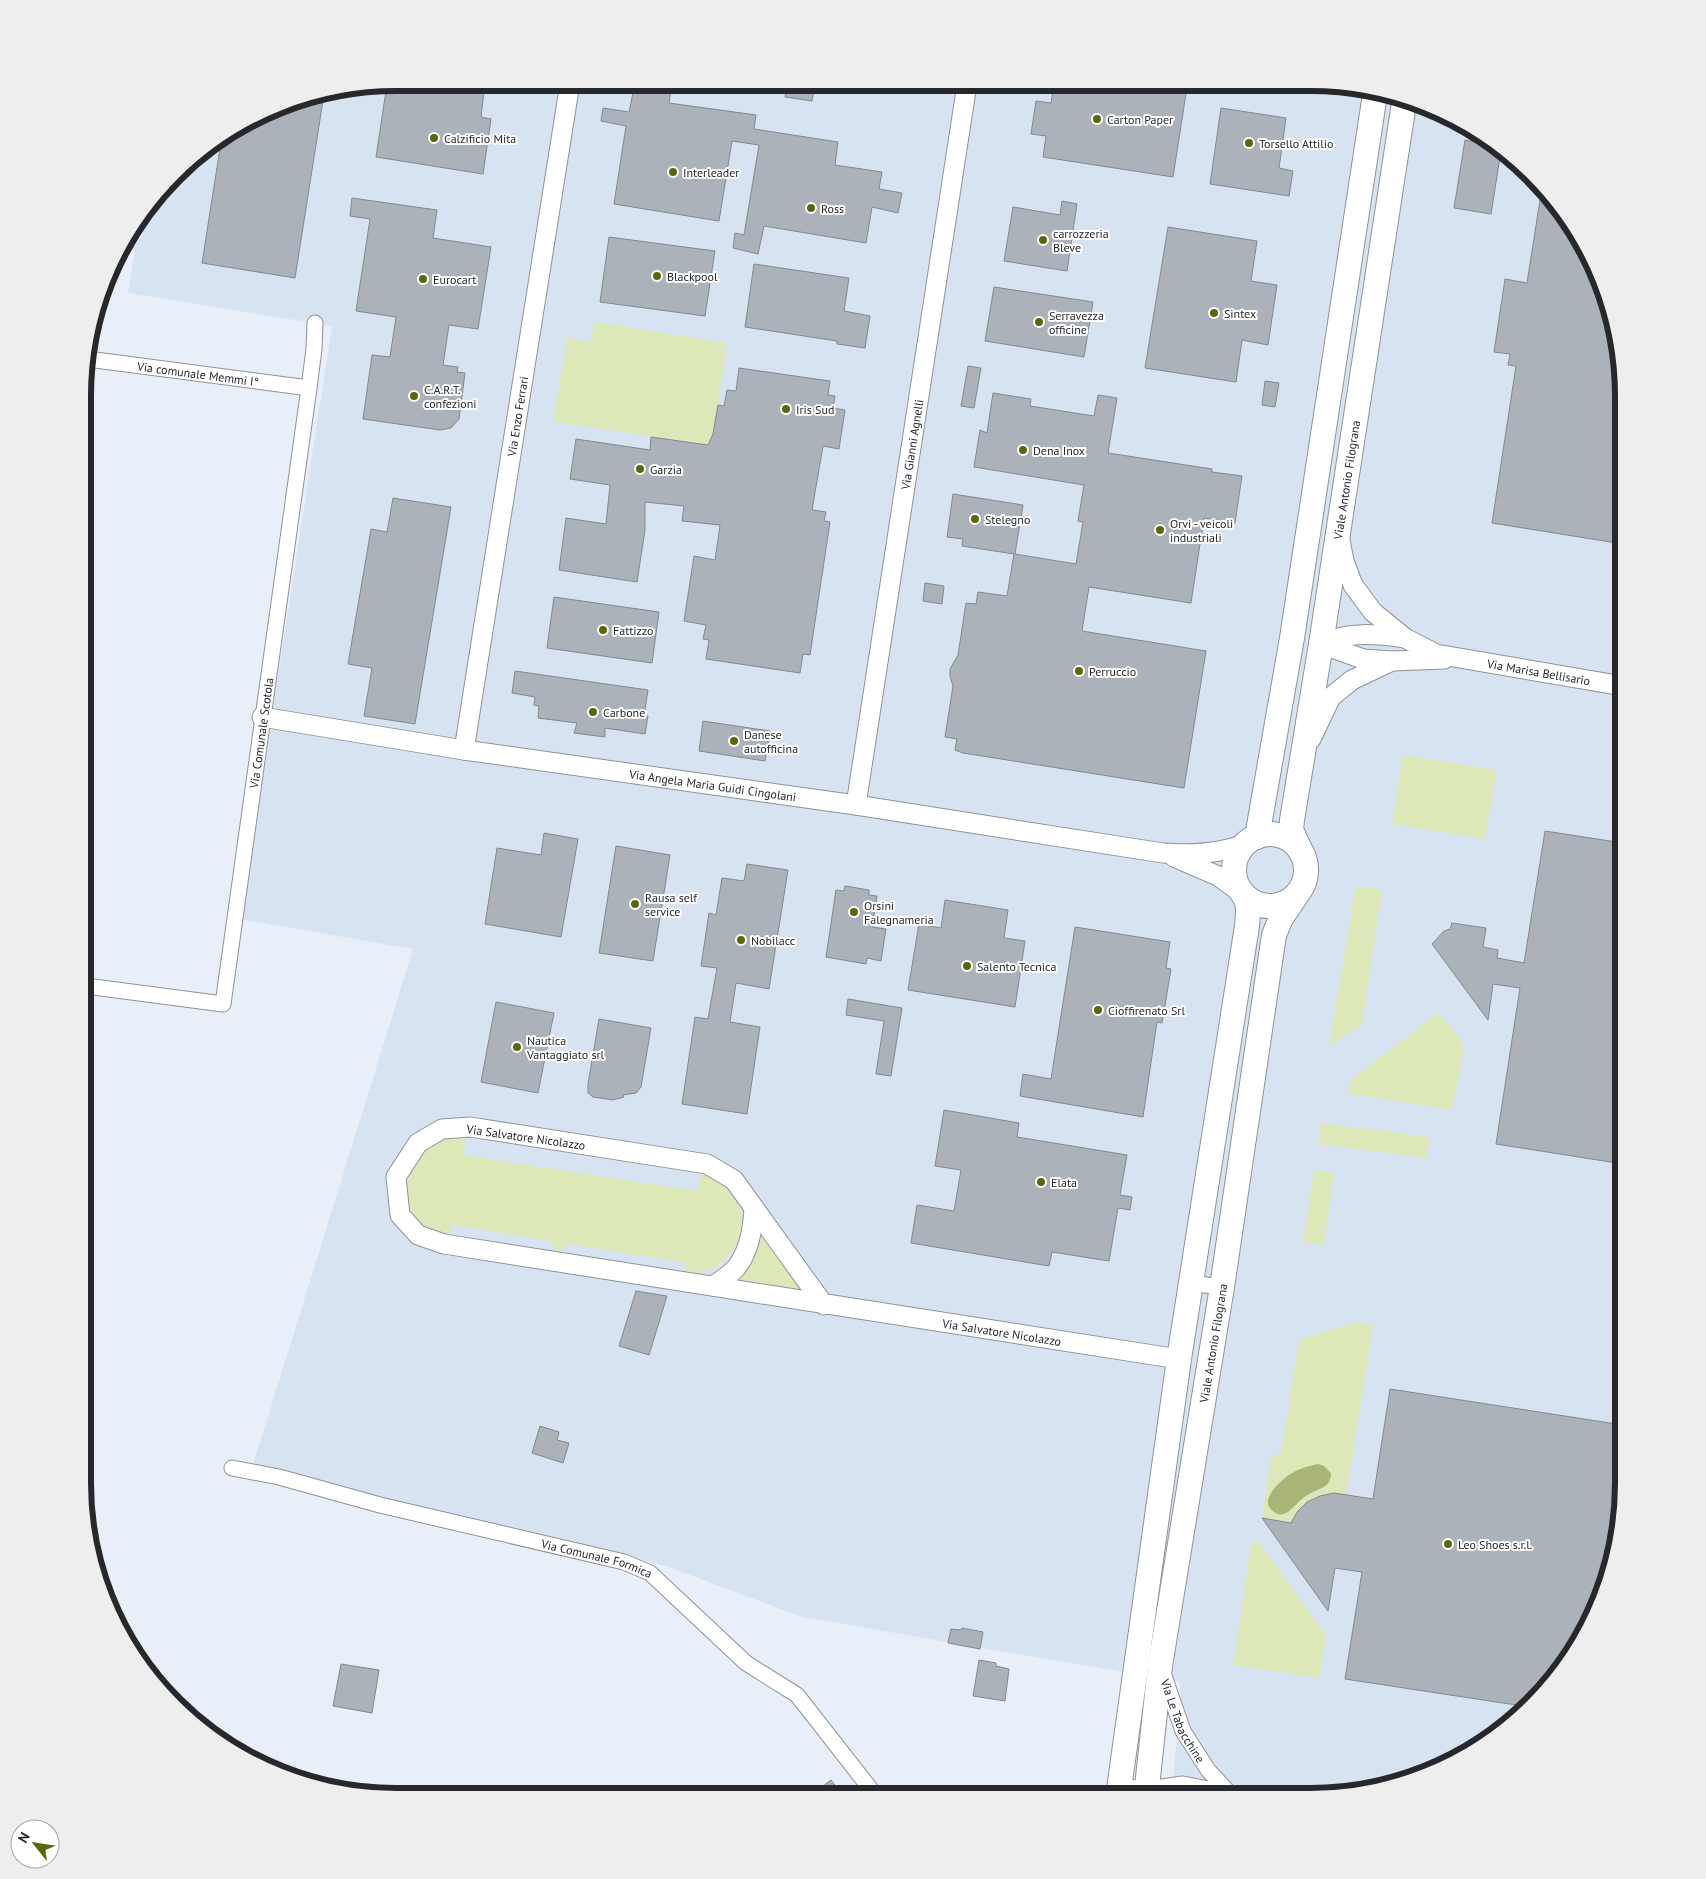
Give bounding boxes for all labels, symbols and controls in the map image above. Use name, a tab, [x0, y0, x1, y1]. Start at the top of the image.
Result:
place label: Carton Paper	[1107, 112, 1173, 127]
marker: Carton Paper	[1091, 113, 1103, 125]
place label: Calzificio Mita	[444, 131, 516, 146]
marker: Calzificio Mita	[428, 132, 440, 144]
place label: Torsello Attilio	[1259, 136, 1333, 151]
marker: Torsello Attilio	[1243, 137, 1255, 149]
place label: Interleader	[683, 165, 739, 180]
marker: Interleader	[667, 166, 679, 178]
place label: Ross	[821, 201, 844, 216]
marker: Ross	[805, 202, 817, 214]
place label: carrozzeria Bleve	[1053, 226, 1109, 255]
marker: carrozzeria Bleve	[1037, 234, 1049, 246]
place label: Blackpool	[667, 269, 718, 284]
marker: Blackpool	[651, 270, 663, 282]
place label: Eurocart	[433, 272, 476, 287]
marker: Eurocart	[417, 273, 429, 285]
place label: Sintex	[1224, 306, 1256, 321]
marker: Sintex	[1208, 307, 1220, 319]
place label: Serravezza officine	[1049, 308, 1104, 337]
marker: Serravezza officine	[1033, 316, 1045, 328]
street label: Via comunale Memmi I°	[135, 358, 260, 389]
street label: Via Enzo Ferrari	[503, 375, 531, 458]
place label: C.A.R.T. confezioni	[424, 382, 477, 411]
marker: C.A.R.T. confezioni	[408, 390, 420, 402]
street label: Via Gianni Agnelli	[897, 398, 926, 491]
place label: Iris Sud	[796, 402, 834, 417]
marker: Iris Sud	[780, 403, 792, 415]
street label: Viale Antonio Filograna	[1330, 419, 1363, 541]
place label: Dena Inox	[1033, 443, 1085, 458]
marker: Dena Inox	[1017, 444, 1029, 456]
place label: Garzia	[650, 462, 682, 477]
marker: Garzia	[634, 463, 646, 475]
place label: Stelegno	[985, 512, 1030, 527]
marker: Stelegno	[969, 513, 981, 525]
place label: Orvi - veicoli industriali	[1170, 516, 1233, 545]
marker: Orvi - veicoli industriali	[1154, 524, 1166, 536]
place label: Fattizzo	[613, 623, 653, 638]
marker: Fattizzo	[597, 624, 609, 636]
street label: Via Marisa Bellisario	[1485, 655, 1591, 688]
place label: Perruccio	[1089, 664, 1136, 679]
marker: Perruccio	[1073, 665, 1085, 677]
street label: Via Comunale Scotola	[246, 677, 276, 790]
place label: Carbone	[603, 705, 645, 720]
marker: Carbone	[587, 706, 599, 718]
place label: Danese autofficina	[744, 727, 798, 756]
marker: Danese autofficina	[728, 735, 740, 747]
street label: Via Angela Maria Guidi Cingolani	[627, 766, 797, 804]
place label: Rausa self service	[645, 890, 698, 919]
marker: Rausa self service	[629, 898, 641, 910]
place label: Orsini Falegnameria	[864, 898, 934, 927]
marker: Orsini Falegnameria	[848, 906, 860, 918]
place label: Nobilacc	[751, 933, 796, 948]
marker: Nobilacc	[735, 934, 747, 946]
place label: Salento Tecnica	[977, 959, 1056, 974]
marker: Salento Tecnica	[961, 960, 973, 972]
place label: Cioffirenato Srl	[1108, 1003, 1185, 1018]
marker: Cioffirenato Srl	[1092, 1004, 1104, 1016]
place label: Nautica Vantaggiato srl	[526, 1033, 605, 1062]
marker: Nautica Vantaggiato srl	[511, 1041, 523, 1053]
street label: Via Salvatore Nicolazzo	[465, 1121, 586, 1153]
place label: Elata	[1051, 1175, 1077, 1190]
marker: Elata	[1035, 1176, 1047, 1188]
street label: Viale Antonio Filograna	[1196, 1283, 1230, 1405]
street label: Via Salvatore Nicolazzo	[940, 1315, 1062, 1348]
street label: Via Comunale Formica	[539, 1535, 655, 1581]
place label: Leo Shoes s.r.l.	[1458, 1537, 1532, 1552]
marker: Leo Shoes s.r.l.	[1442, 1538, 1454, 1550]
street label: Via Le Tabacchine	[1158, 1676, 1209, 1765]
north arrow	[10, 1819, 60, 1869]
text: N	[14, 1829, 34, 1846]

